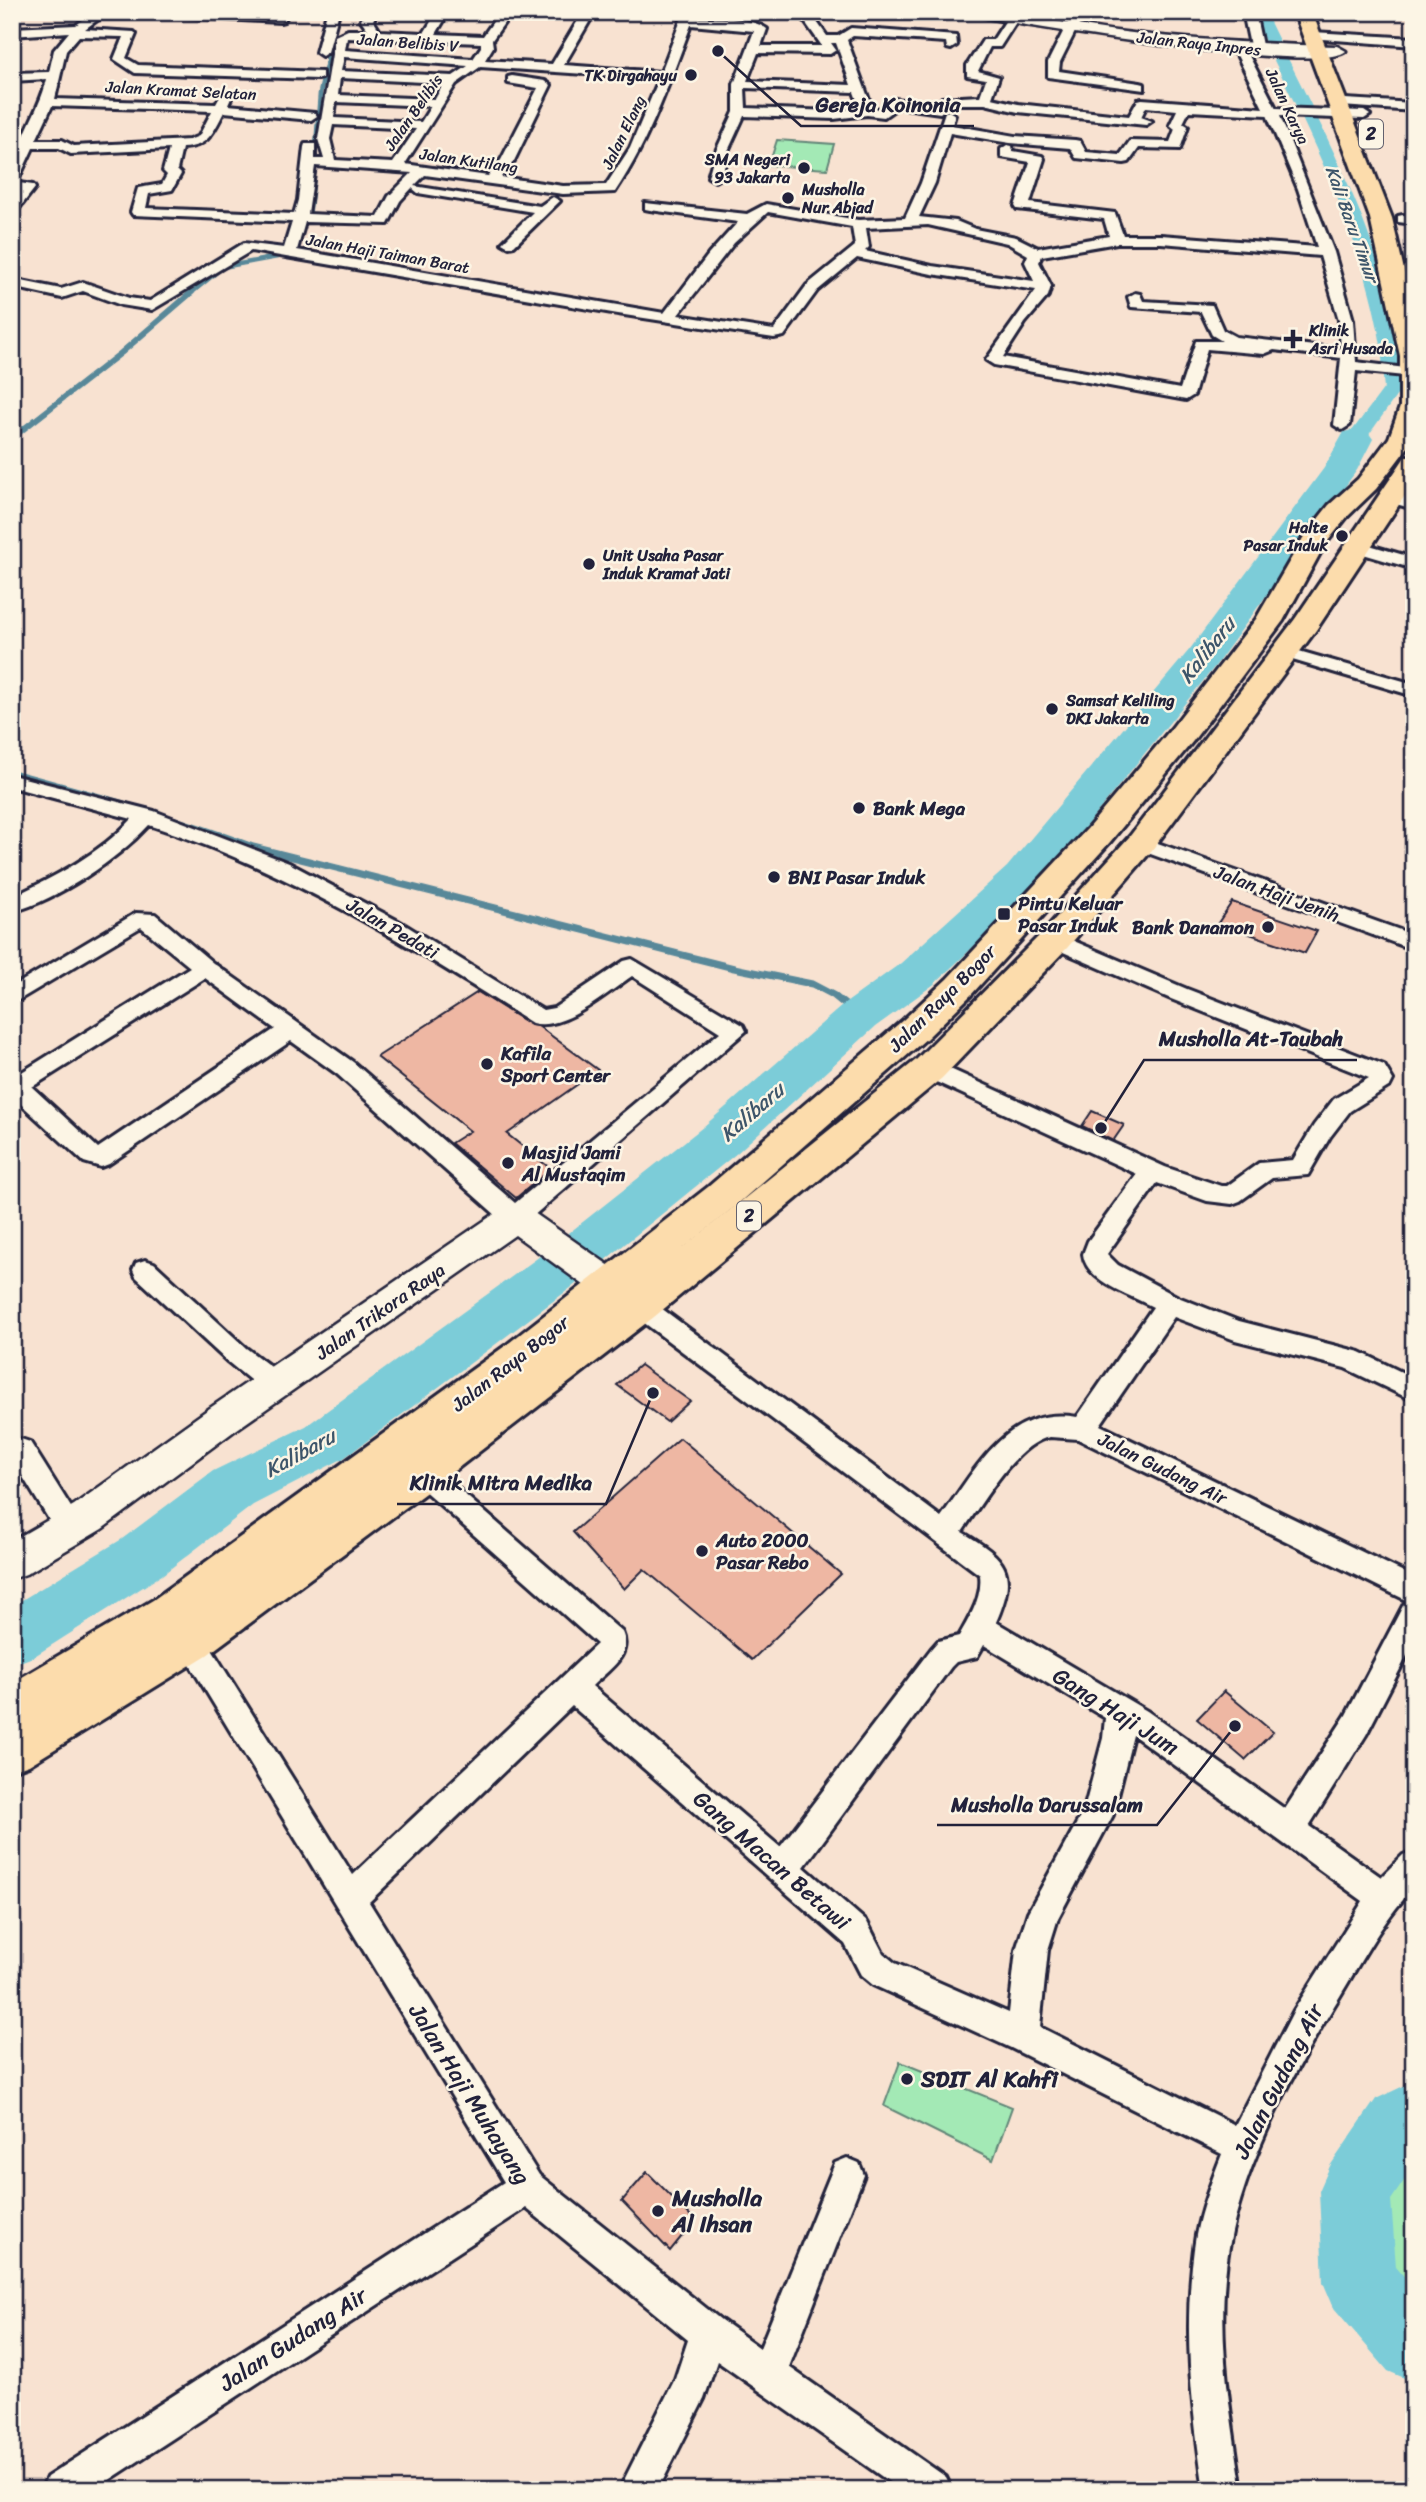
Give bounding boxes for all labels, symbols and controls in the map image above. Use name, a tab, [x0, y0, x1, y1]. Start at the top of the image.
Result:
street label: Jalan Raya Inpres	[1134, 22, 1263, 64]
street label: Jalan Belibis V	[355, 24, 460, 61]
place label: TK Dirgahayu	[584, 61, 677, 90]
street label: Jalan Karya	[1257, 62, 1318, 149]
street label: Jalan Belibis	[376, 67, 451, 158]
marker: TK Dirgahayu	[683, 67, 699, 83]
street label: Jalan Kramat Selatan	[104, 72, 258, 109]
callout: Gereja Koinonia	[801, 84, 974, 126]
text: Gereja Koinonia	[815, 86, 962, 124]
street label: Jalan Elang	[593, 90, 654, 175]
road number: 2	[1359, 119, 1383, 148]
street label: Jalan Kutilang	[417, 139, 520, 182]
place label: SMA Negeri 93 Jakarta	[704, 145, 791, 192]
marker: SMA Negeri 93 Jakarta	[796, 160, 812, 176]
water label: Kali Baru Timur	[1316, 161, 1389, 290]
place label: Musholla Nur Abjad	[801, 175, 874, 222]
marker: Musholla Nur Abjad	[780, 190, 796, 206]
street label: Jalan Haji Taiman Barat	[303, 225, 472, 282]
place label: Klinik Asri Husada	[1308, 316, 1393, 363]
marker: Klinik Asri Husada	[1283, 329, 1303, 349]
place label: Halte Pasar Induk	[1244, 513, 1329, 560]
marker: Halte Pasar Induk	[1334, 528, 1350, 544]
place label: Unit Usaha Pasar Induk Kramat Jati	[602, 541, 731, 588]
marker: Unit Usaha Pasar Induk Kramat Jati	[581, 556, 597, 572]
water label: Kalibaru	[1168, 606, 1247, 692]
place label: Samsat Keliling DKI Jakarta	[1065, 686, 1175, 733]
marker: Samsat Keliling DKI Jakarta	[1044, 701, 1060, 717]
place label: Bank Mega	[873, 792, 965, 825]
marker: Bank Mega	[851, 800, 867, 816]
street label: Jalan Haji Jenih	[1208, 855, 1344, 931]
place label: BNI Pasar Induk	[788, 861, 926, 894]
marker: BNI Pasar Induk	[766, 869, 782, 885]
place label: Pintu Keluar Pasar Induk	[1018, 887, 1124, 942]
street label: Jalan Pedati	[339, 888, 446, 969]
marker: Pintu Keluar Pasar Induk	[996, 906, 1012, 922]
place label: Bank Danamon	[1132, 911, 1255, 944]
marker: Bank Danamon	[1260, 919, 1276, 935]
street label: Jalan Raya Bogor	[880, 935, 1005, 1061]
callout: Musholla At-Taubah	[1144, 1018, 1357, 1060]
text: Musholla At-Taubah	[1158, 1020, 1343, 1058]
place label: Kafila Sport Center	[500, 1037, 611, 1092]
marker: Kafila Sport Center	[479, 1056, 495, 1072]
water label: Kalibaru	[711, 1071, 795, 1152]
place label: Masjid Jami Al Mustaqim	[521, 1136, 626, 1191]
marker: Masjid Jami Al Mustaqim	[500, 1155, 516, 1171]
road number: 2	[737, 1202, 761, 1231]
street label: Jalan Trikora Raya	[307, 1254, 453, 1369]
street label: Jalan Raya Bogor	[443, 1306, 578, 1421]
water label: Kalibaru	[257, 1416, 345, 1488]
street label: Jalan Gudang Air	[1092, 1422, 1234, 1515]
callout: Klinik Mitra Medika	[397, 1462, 606, 1504]
text: Klinik Mitra Medika	[409, 1464, 593, 1502]
place label: Auto 2000 Pasar Rebo	[715, 1524, 809, 1579]
marker: Auto 2000 Pasar Rebo	[694, 1543, 710, 1559]
street label: Gang Haji Jum	[1044, 1656, 1188, 1767]
street label: Gang Macan Betawi	[683, 1780, 861, 1942]
callout: Musholla Darussalam	[937, 1783, 1157, 1825]
text: Musholla Darussalam	[950, 1786, 1143, 1824]
street label: Jalan Haji Muhayang	[397, 1994, 542, 2194]
street label: Jalan Gudang Air	[1221, 1995, 1336, 2167]
place label: SDIT Al Kahfi	[920, 2059, 1060, 2100]
marker: SDIT Al Kahfi	[899, 2071, 915, 2087]
place label: Musholla Al Ihsan	[671, 2178, 763, 2245]
marker: Musholla Al Ihsan	[650, 2203, 666, 2219]
street label: Jalan Gudang Air	[210, 2275, 377, 2403]

